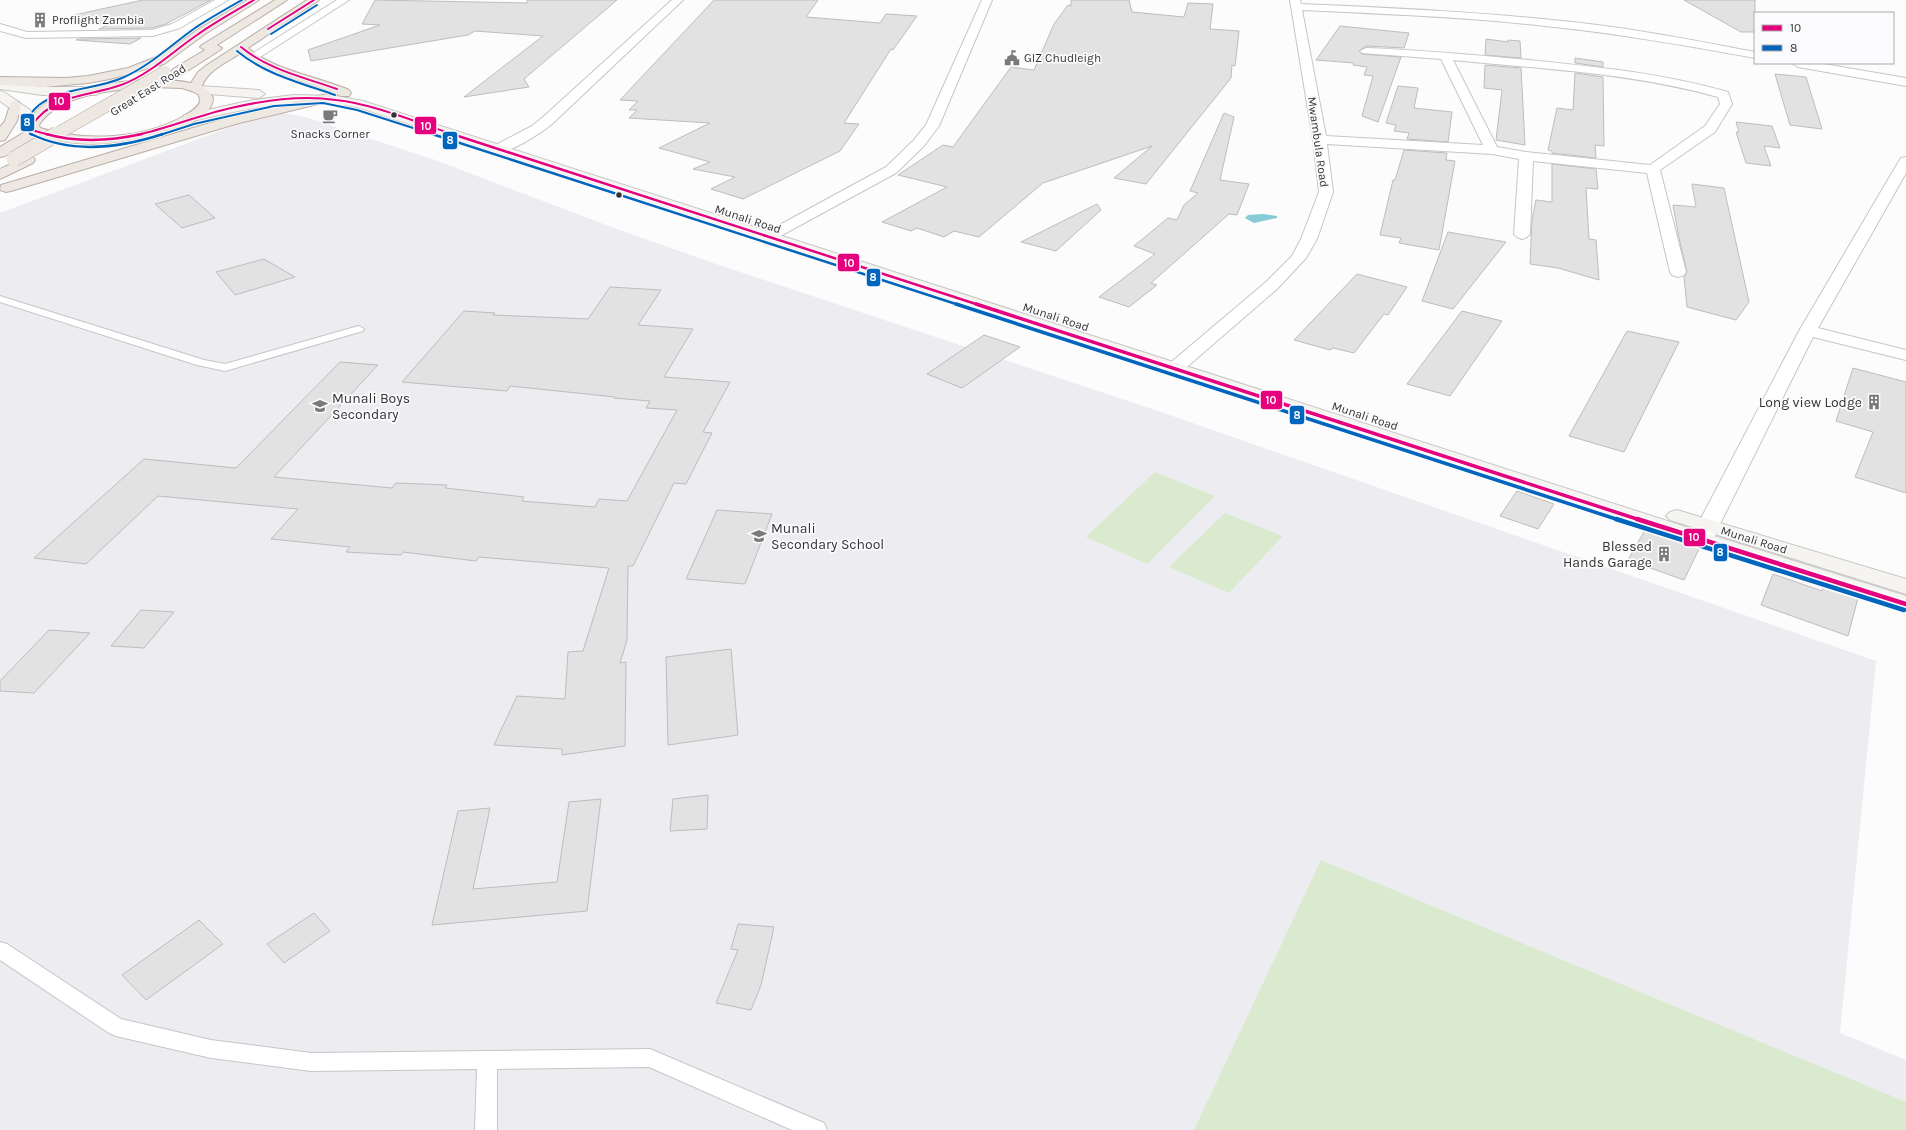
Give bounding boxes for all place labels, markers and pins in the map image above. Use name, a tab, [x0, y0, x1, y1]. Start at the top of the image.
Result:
building icon: Proflight Zambia	[31, 11, 49, 29]
place label: Proflight Zambia	[52, 13, 144, 27]
public building icon: GIZ Chudleigh	[1003, 49, 1021, 67]
place label: GIZ Chudleigh	[1024, 51, 1101, 65]
cafe icon: Snacks Corner	[321, 107, 339, 125]
unlabelled marker	[389, 110, 399, 120]
place label: Snacks Corner	[290, 127, 370, 141]
unlabelled marker	[614, 190, 624, 200]
place label: Munali Boys Secondary	[332, 390, 410, 423]
building icon: Long view Lodge	[1865, 393, 1883, 411]
place label: Long view Lodge	[1759, 394, 1862, 411]
school or university icon: Munali Boys Secondary	[311, 397, 329, 415]
place label: Munali Secondary School	[771, 520, 884, 553]
school or university icon: Munali Secondary School	[750, 527, 768, 545]
place label: Blessed Hands Garage	[1563, 538, 1652, 571]
building icon: Blessed Hands Garage	[1655, 545, 1673, 563]

